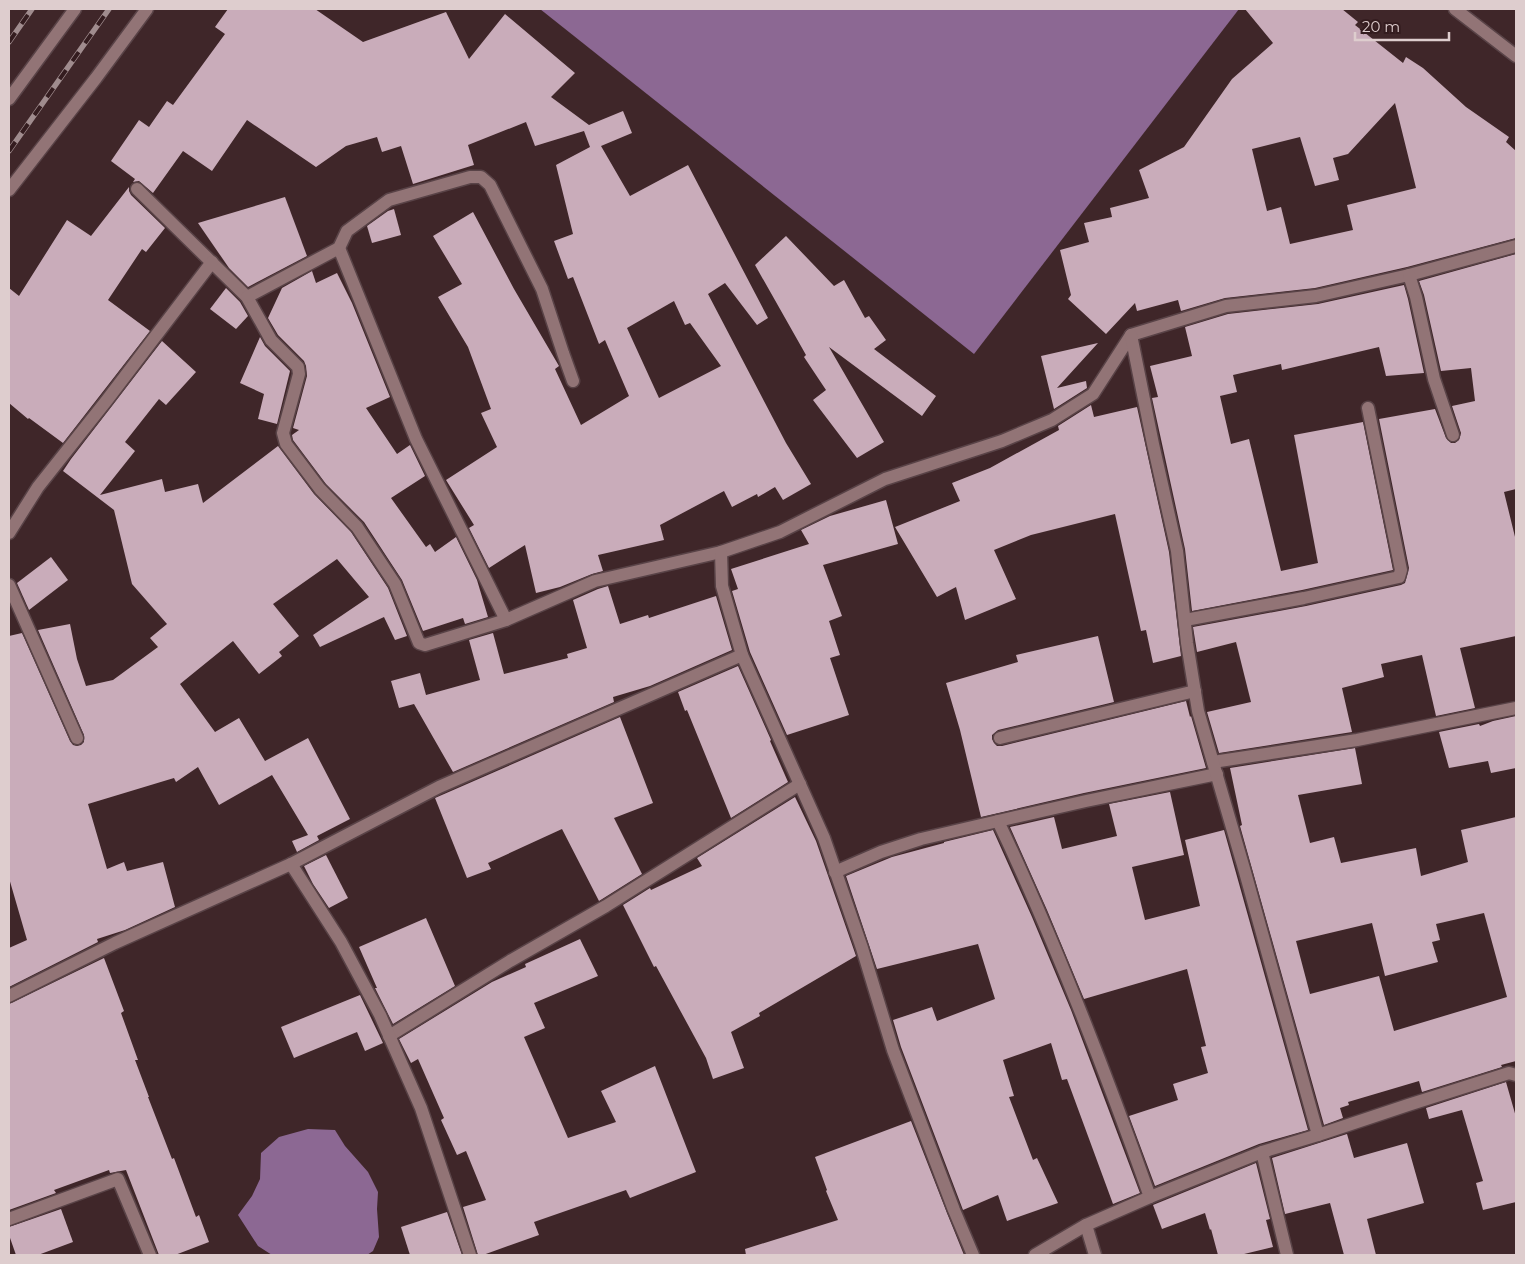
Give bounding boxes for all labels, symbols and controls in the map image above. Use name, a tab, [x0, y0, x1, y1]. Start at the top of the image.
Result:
scale bar	[1355, 10, 1449, 42]
text: 20 m	[1362, 17, 1400, 36]

